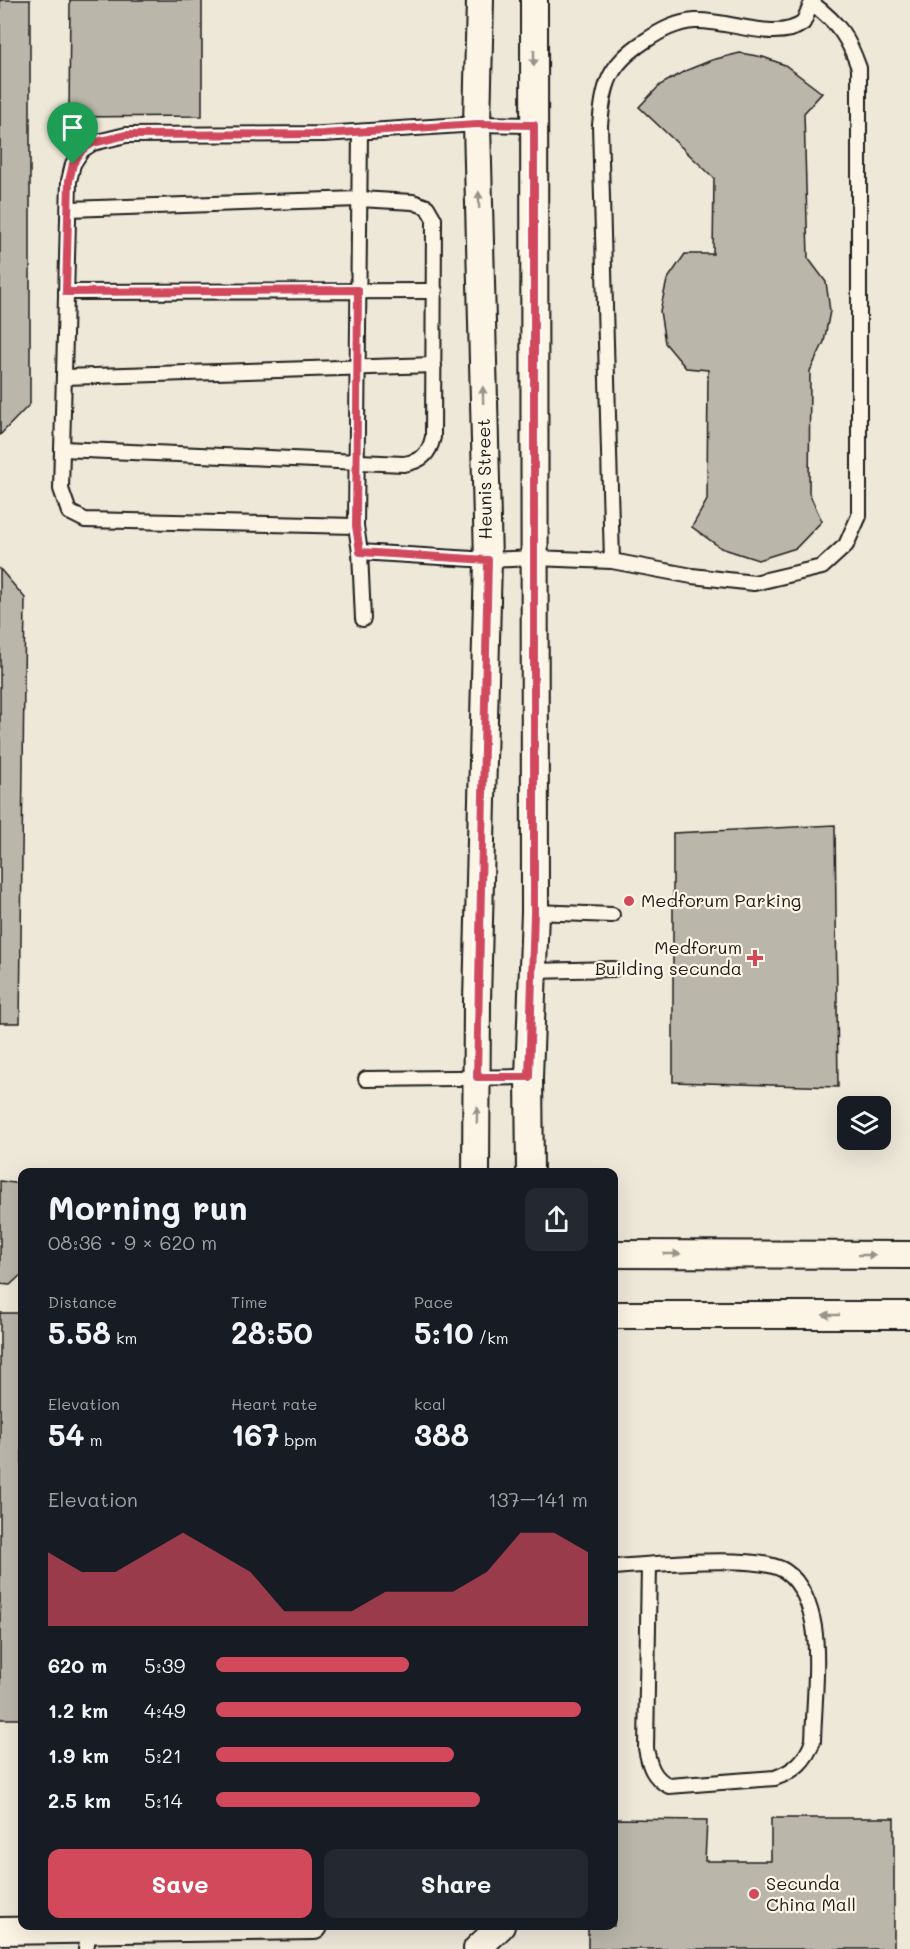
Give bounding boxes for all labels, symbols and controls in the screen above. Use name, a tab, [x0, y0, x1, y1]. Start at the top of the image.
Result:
one-way arrow	[529, 49, 539, 68]
pin	[47, 102, 98, 164]
icon: arrive	[56, 111, 89, 144]
one-way arrow	[474, 190, 484, 209]
one-way arrow	[479, 385, 488, 404]
street label: Heunis Street	[471, 418, 497, 540]
place label: Medforum Parking	[641, 888, 801, 912]
marker: Medforum Parking	[622, 894, 636, 908]
place label: Medforum Building secunda	[595, 935, 742, 980]
marker: Medforum Building secunda	[746, 949, 764, 967]
map controls	[837, 1096, 891, 1150]
button: layers	[837, 1096, 891, 1150]
one-way arrow	[472, 1105, 482, 1124]
text: Morning run	[48, 1185, 248, 1228]
button: share	[525, 1188, 588, 1251]
text: 08:36 · 9 × 620 m	[48, 1229, 217, 1255]
one-way arrow	[662, 1249, 681, 1259]
one-way arrow	[857, 1250, 876, 1260]
text: Distance	[48, 1291, 117, 1312]
text: Time	[231, 1291, 267, 1312]
text: Pace	[414, 1291, 453, 1312]
one-way arrow	[821, 1310, 840, 1320]
text: 5.58	[48, 1312, 111, 1352]
text: 28:50	[231, 1312, 313, 1352]
text: 5:10	[414, 1312, 474, 1352]
text: km	[111, 1327, 137, 1348]
text: /km	[474, 1327, 508, 1348]
text: Elevation	[48, 1393, 120, 1414]
text: Heart rate	[231, 1393, 317, 1414]
text: kcal	[414, 1393, 446, 1414]
text: 54	[48, 1414, 85, 1454]
text: 167	[231, 1414, 279, 1454]
text: 388	[414, 1414, 469, 1454]
text: m	[85, 1429, 102, 1450]
text: bpm	[279, 1429, 317, 1450]
text: Elevation	[48, 1486, 138, 1512]
text: 137–141 m	[488, 1486, 588, 1512]
text: 620 m	[48, 1652, 107, 1678]
text: 5:39	[144, 1652, 185, 1678]
text: 1.2 km	[48, 1697, 108, 1723]
text: 4:49	[144, 1697, 186, 1723]
text: 1.9 km	[48, 1742, 109, 1768]
text: 5:21	[144, 1742, 182, 1768]
text: 2.5 km	[48, 1787, 111, 1813]
text: 5:14	[144, 1787, 183, 1813]
button: Save	[48, 1849, 312, 1918]
button: Share	[324, 1849, 588, 1918]
place label: Secunda China Mall	[766, 1871, 856, 1916]
marker: Secunda China Mall	[747, 1887, 761, 1901]

